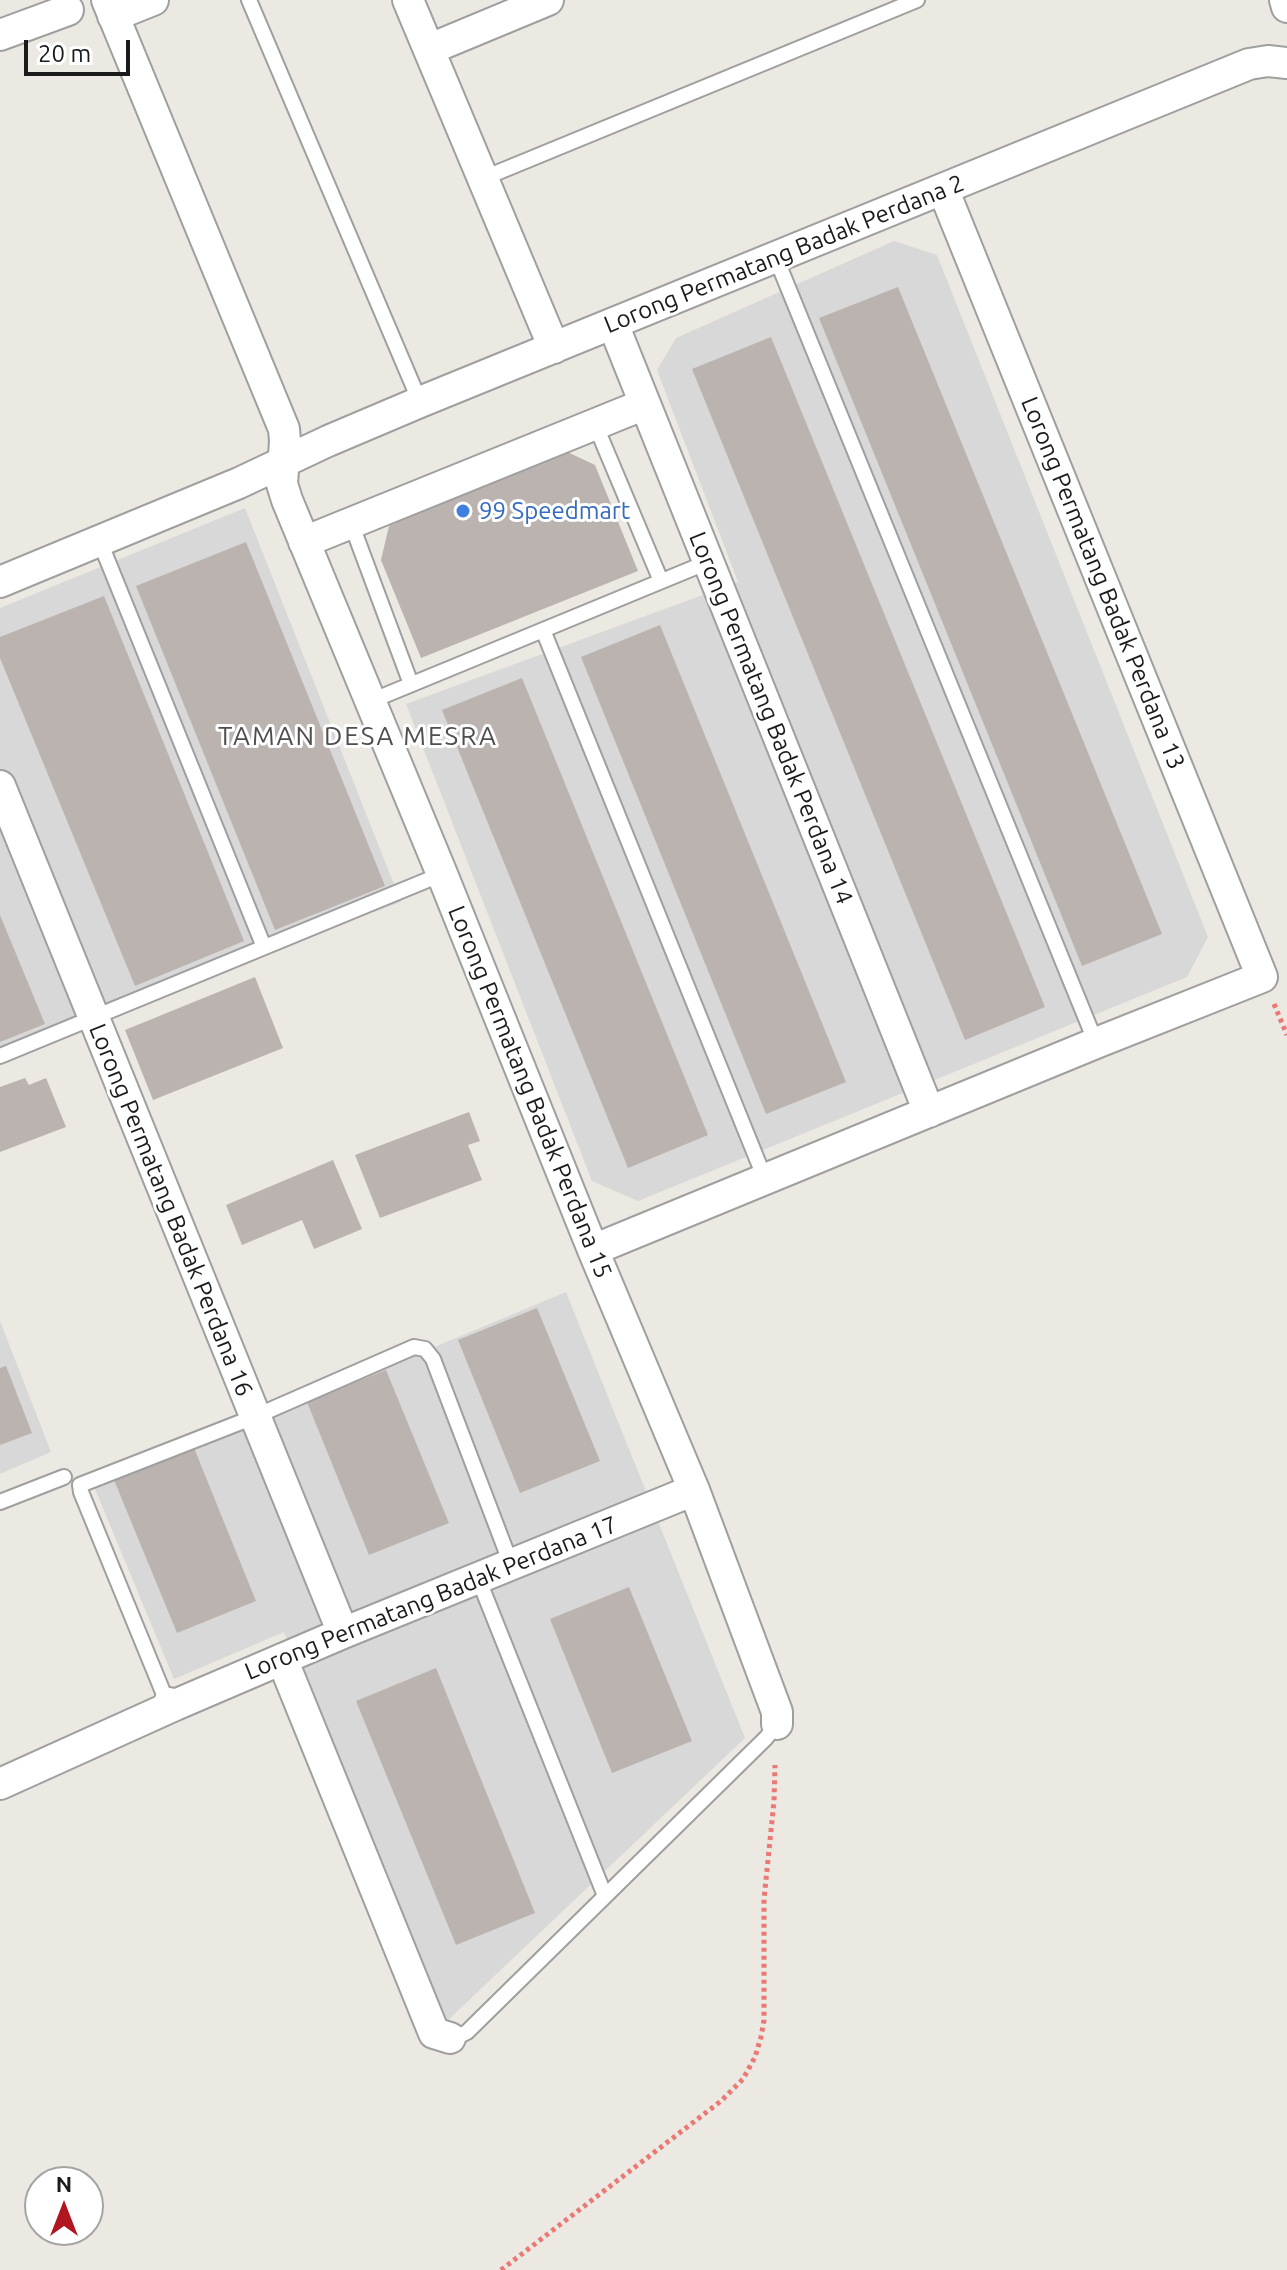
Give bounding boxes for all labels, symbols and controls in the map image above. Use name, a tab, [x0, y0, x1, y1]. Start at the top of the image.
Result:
scale bar	[28, 24, 134, 74]
text: 20 m	[38, 40, 91, 67]
street label: Lorong Permatang Badak Perdana 2	[600, 168, 968, 340]
street label: Lorong Permatang Badak Perdana 13	[1015, 393, 1191, 773]
place label: 99 Speedmart	[479, 497, 630, 525]
marker: 99 Speedmart	[454, 502, 472, 520]
street label: Lorong Permatang Badak Perdana 14	[683, 528, 859, 908]
district label: TAMAN DESA MESRA	[218, 720, 498, 752]
street label: Lorong Permatang Badak Perdana 15	[442, 902, 618, 1282]
street label: Lorong Permatang Badak Perdana 16	[83, 1020, 259, 1400]
street label: Lorong Permatang Badak Perdana 17	[241, 1510, 621, 1686]
north arrow	[24, 2166, 104, 2246]
text: N	[56, 2171, 72, 2196]

